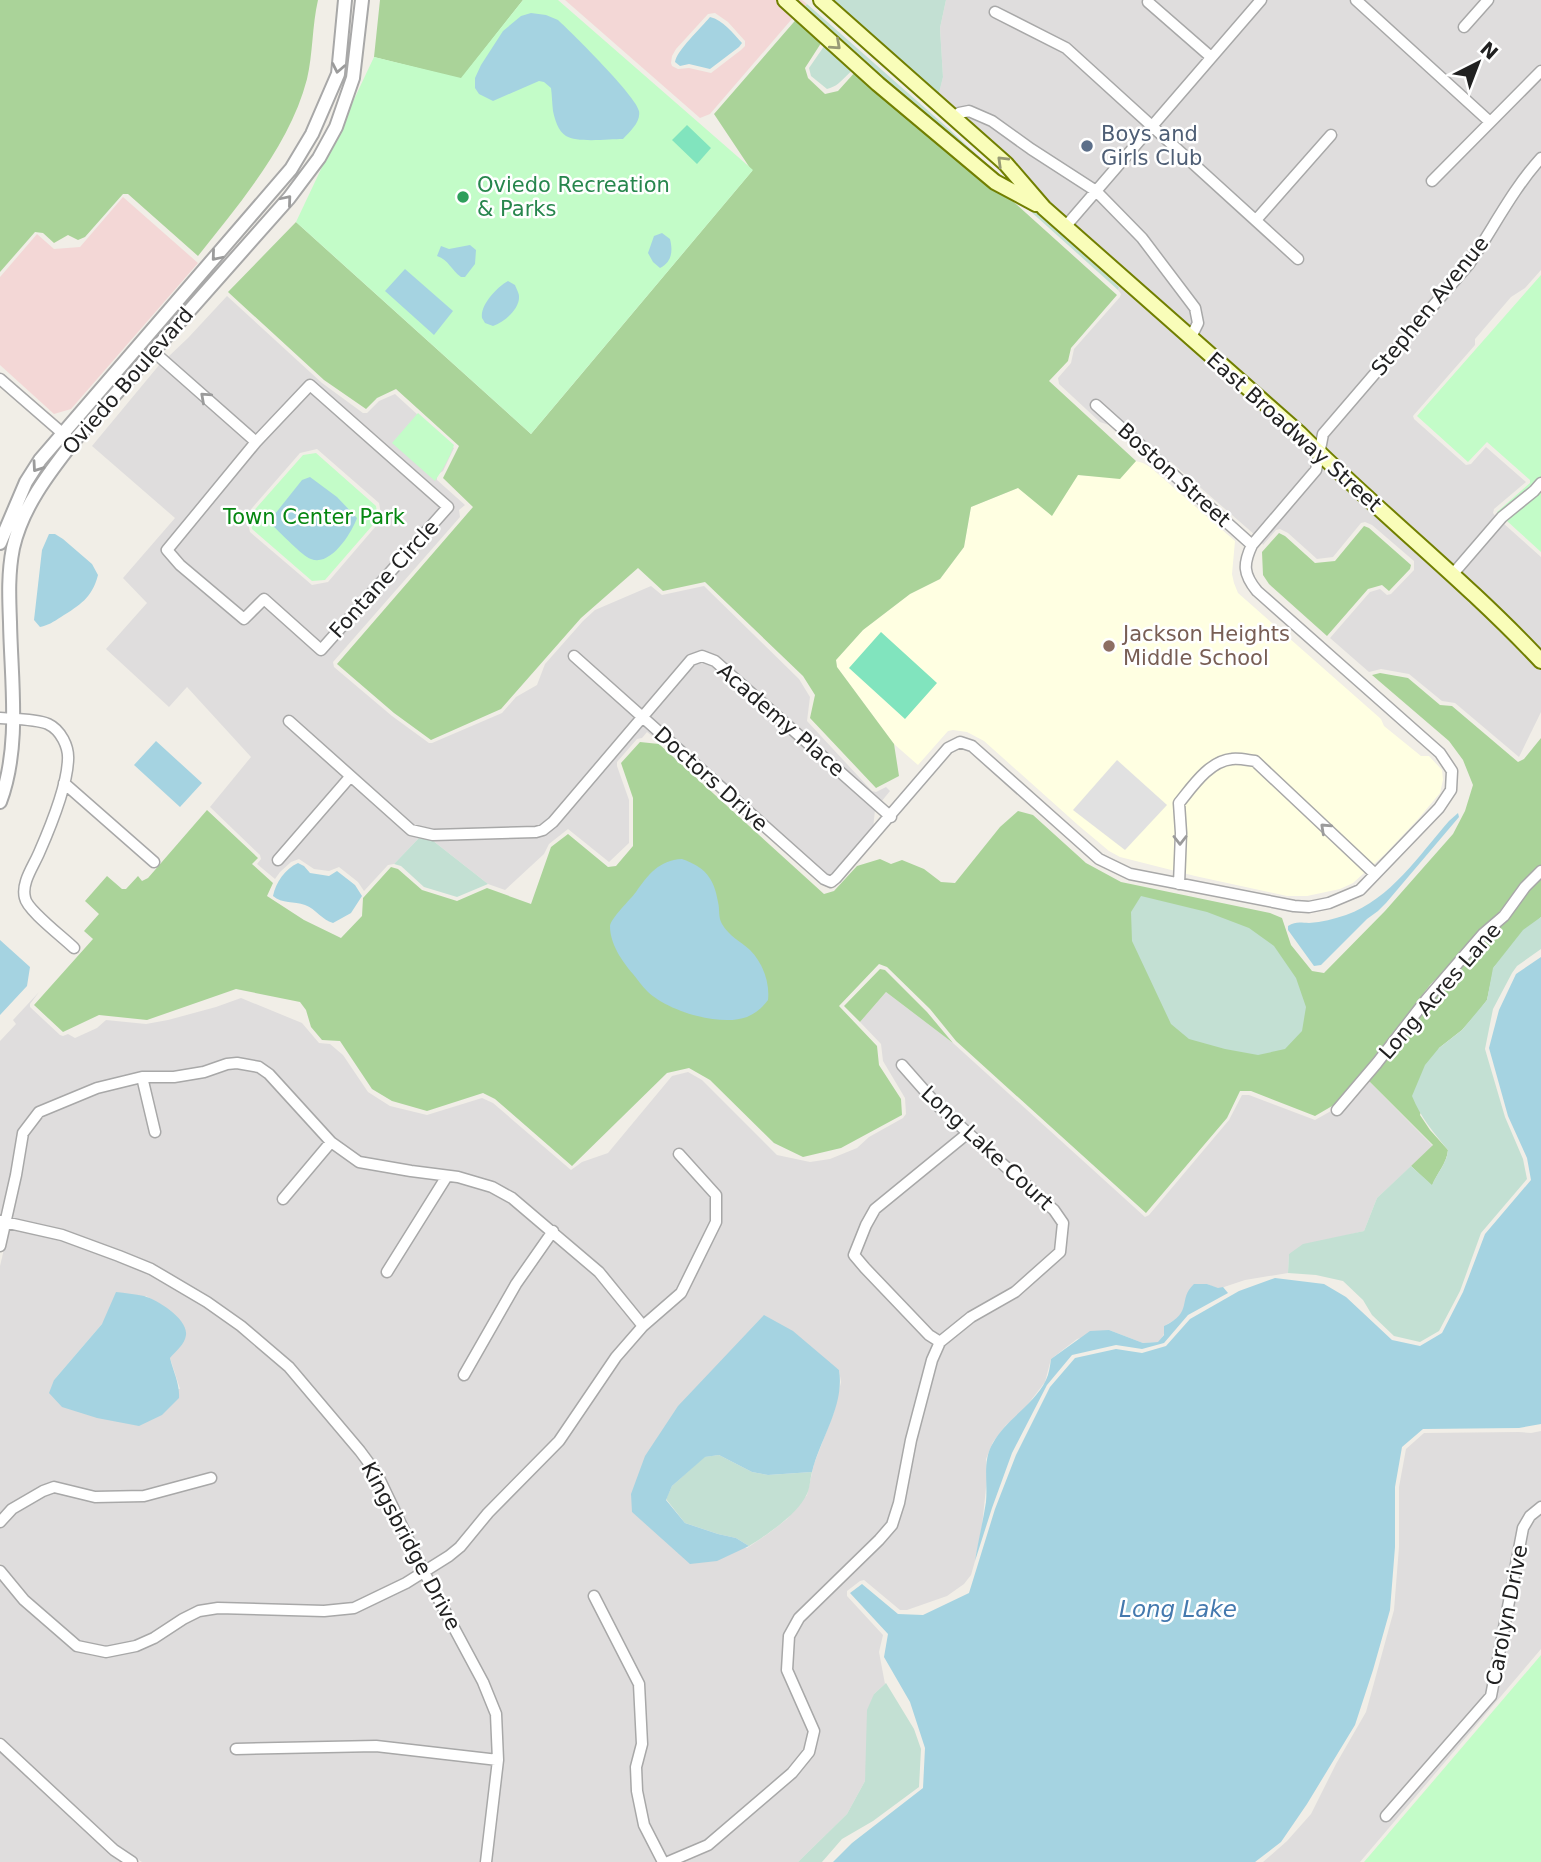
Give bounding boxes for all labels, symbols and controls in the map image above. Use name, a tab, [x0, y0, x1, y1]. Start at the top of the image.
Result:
north arrow	[1443, 28, 1513, 98]
one-way arrow	[827, 37, 840, 50]
text: N	[1476, 37, 1503, 64]
one-way arrow	[331, 62, 346, 74]
place label: Boys and Girls Club	[1101, 122, 1202, 170]
marker: Boys and Girls Club	[1079, 138, 1095, 154]
one-way arrow	[997, 156, 1010, 169]
place label: Oviedo Recreation & Parks	[477, 173, 670, 221]
marker: Oviedo Recreation & Parks	[455, 189, 471, 205]
one-way arrow	[279, 196, 291, 209]
street label: Stephen Avenue	[1367, 232, 1493, 380]
one-way arrow	[212, 248, 224, 261]
street label: Oviedo Boulevard	[58, 303, 198, 459]
street label: East Broadway Street	[1202, 347, 1386, 517]
one-way arrow	[200, 393, 213, 405]
street label: Boston Street	[1113, 418, 1235, 532]
one-way arrow	[32, 459, 45, 472]
park label: Town Center Park	[222, 505, 406, 529]
street label: Fontane Circle	[325, 515, 443, 643]
place label: Jackson Heights Middle School	[1121, 622, 1290, 670]
marker: Jackson Heights Middle School	[1101, 638, 1117, 654]
street label: Academy Place	[713, 658, 849, 782]
street label: Doctors Drive	[650, 722, 772, 836]
one-way arrow	[1320, 823, 1333, 836]
one-way arrow	[1172, 835, 1188, 845]
street label: Long Acres Lane	[1374, 918, 1506, 1064]
street label: Long Lake Court	[916, 1081, 1058, 1215]
street label: Kingsbridge Drive	[356, 1458, 466, 1634]
street label: Carolyn Drive	[1482, 1543, 1532, 1687]
water label: Long Lake	[1119, 1596, 1237, 1622]

